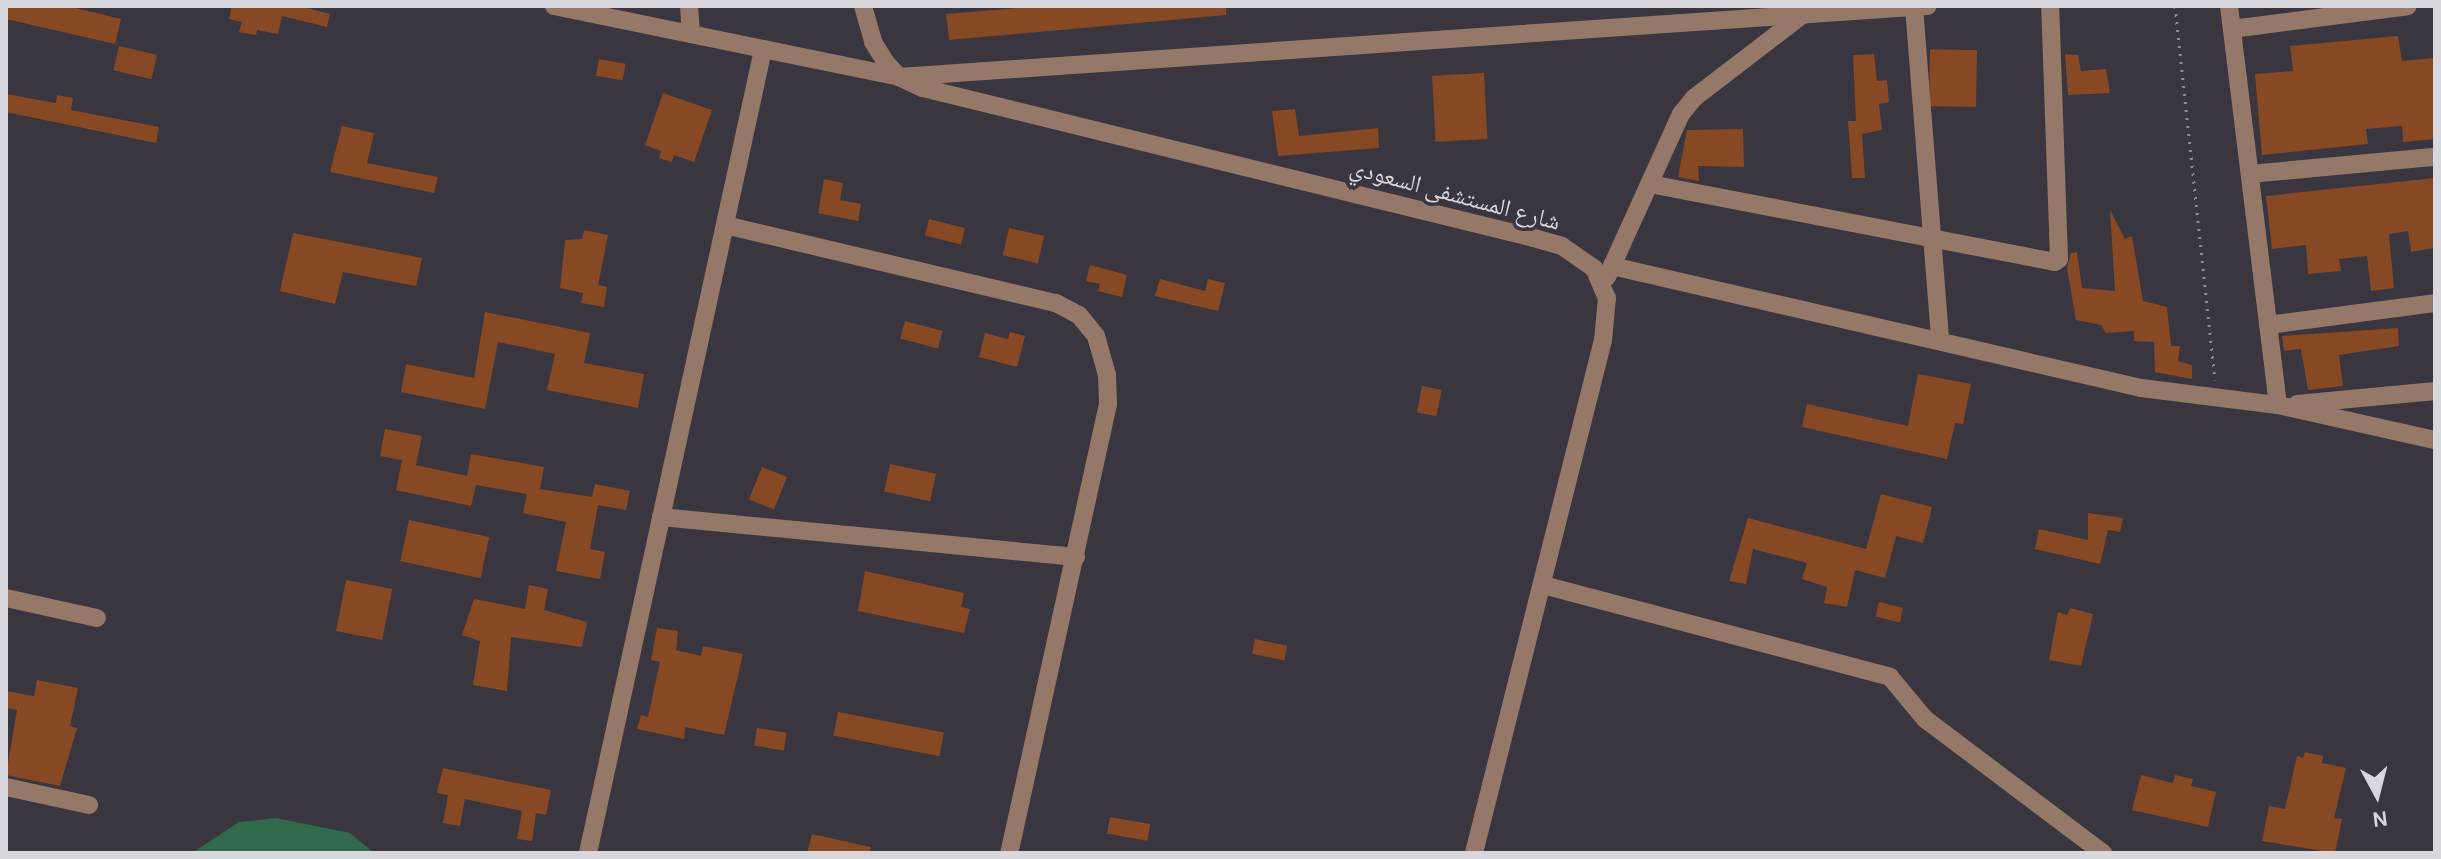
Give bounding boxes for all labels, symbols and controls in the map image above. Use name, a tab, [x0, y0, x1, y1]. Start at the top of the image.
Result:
street label: شارع المستشفى السعودي	[1347, 153, 1563, 237]
north arrow	[2337, 755, 2417, 835]
text: N	[2371, 805, 2389, 833]

